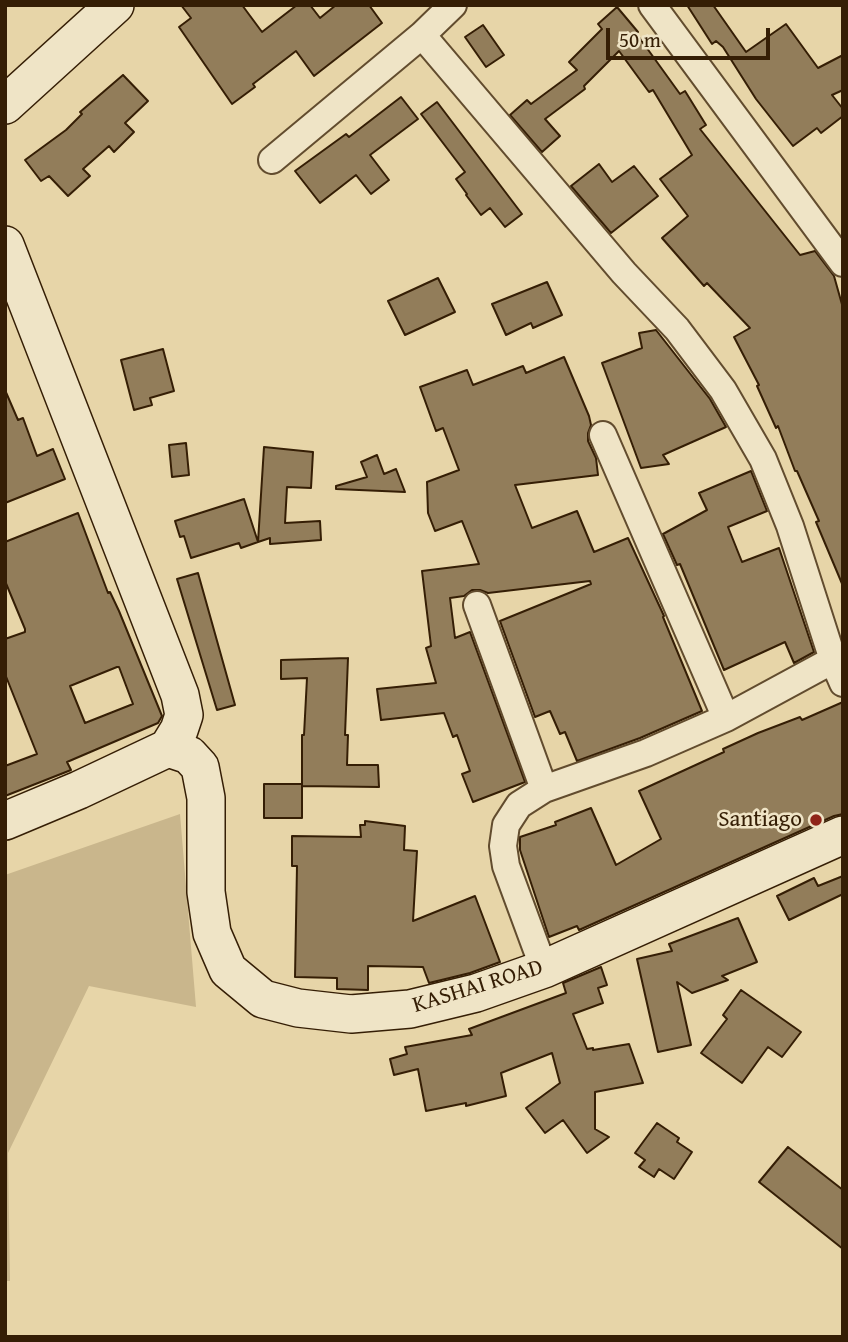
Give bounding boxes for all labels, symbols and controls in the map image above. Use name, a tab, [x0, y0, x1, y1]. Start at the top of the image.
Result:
scale bar	[610, 14, 774, 58]
text: 50 m	[619, 24, 661, 55]
place label: Santiago	[718, 806, 802, 834]
marker: Santiago	[808, 812, 824, 828]
street label: KASHAI ROAD	[410, 954, 546, 1020]

